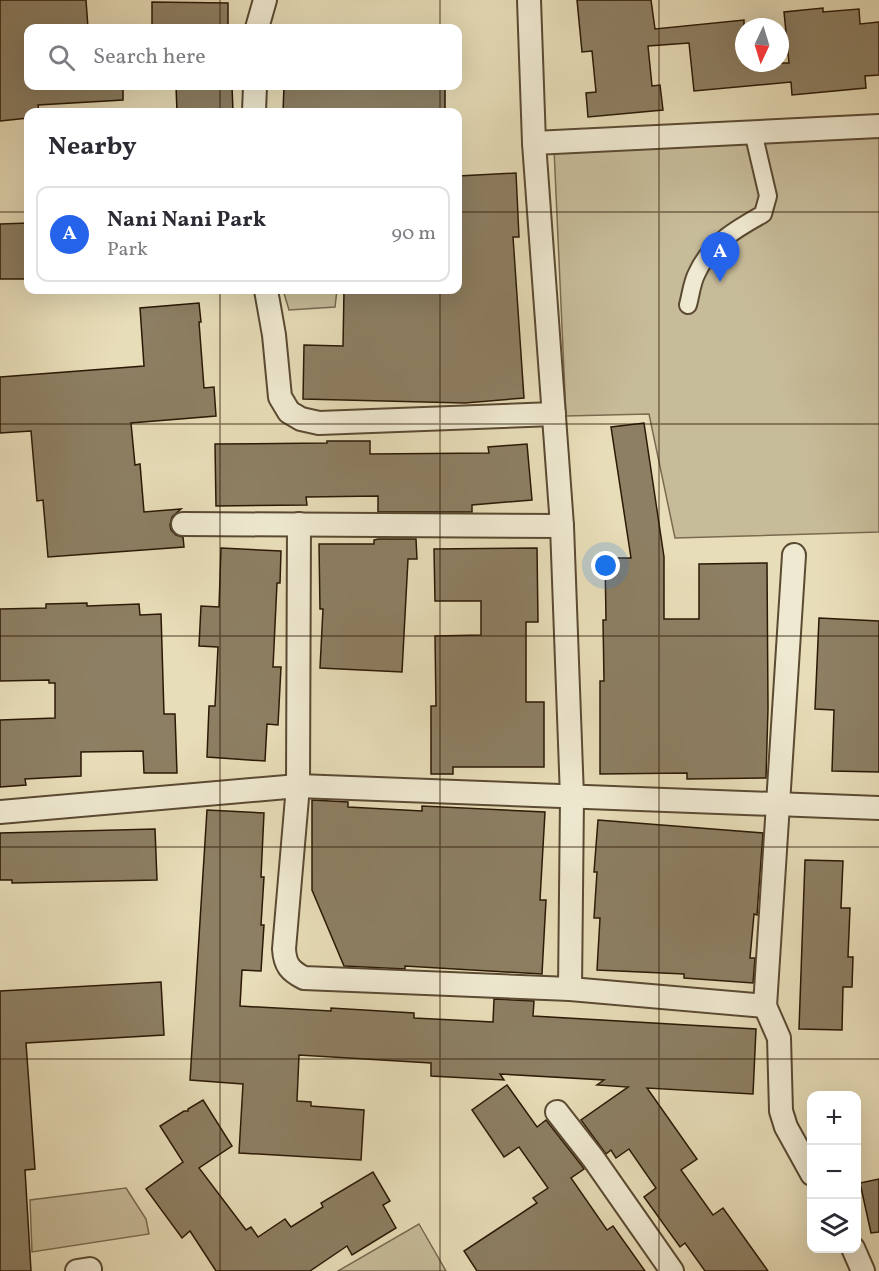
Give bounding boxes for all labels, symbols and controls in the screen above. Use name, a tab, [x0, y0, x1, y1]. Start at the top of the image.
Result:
north arrow	[735, 18, 789, 72]
search box	[24, 24, 462, 90]
icon: search	[45, 41, 78, 74]
text: Search here	[93, 42, 206, 73]
text: Nearby	[48, 129, 137, 165]
text: Nani Nani Park	[107, 205, 266, 236]
text: A	[62, 220, 77, 248]
text: 90 m	[392, 220, 436, 248]
pin: A	[700, 232, 740, 282]
text: Park	[107, 236, 148, 264]
your location	[591, 551, 620, 580]
map controls	[807, 1091, 861, 1253]
button: +	[807, 1091, 861, 1145]
button: −	[807, 1145, 861, 1199]
button: layers	[807, 1199, 861, 1253]

